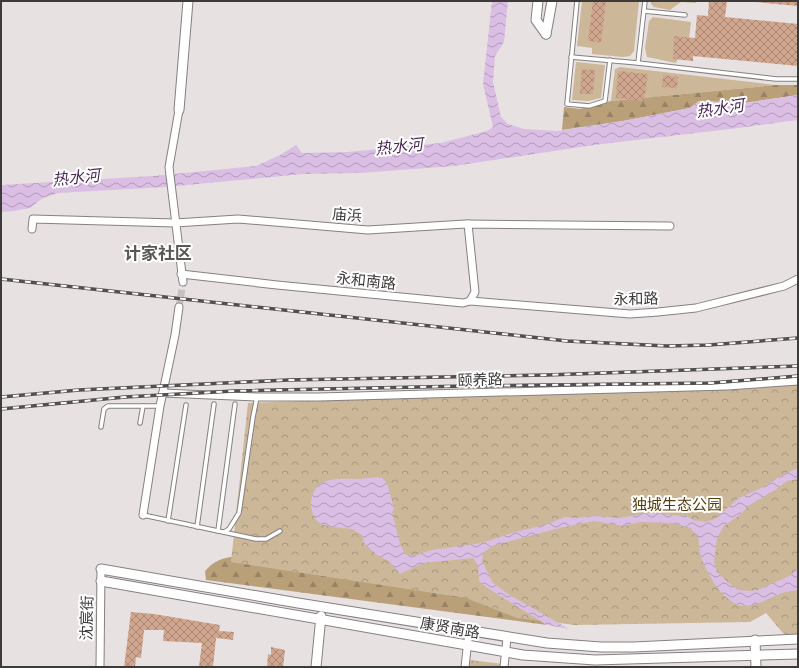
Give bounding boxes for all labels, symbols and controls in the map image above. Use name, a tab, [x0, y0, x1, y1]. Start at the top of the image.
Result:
water label: 热水河	[695, 94, 748, 121]
water label: 热水河	[374, 133, 427, 158]
water label: 热水河	[51, 164, 104, 189]
street label: 庙浜	[331, 204, 363, 225]
district label: 计家社区	[124, 242, 192, 264]
street label: 永和南路	[335, 268, 397, 293]
street label: 永和路	[613, 289, 659, 308]
street label: 颐养路	[457, 369, 503, 390]
park label: 独城生态公园	[632, 495, 722, 514]
street label: 沈宸街	[77, 595, 96, 641]
street label: 康贤南路	[419, 613, 481, 642]

